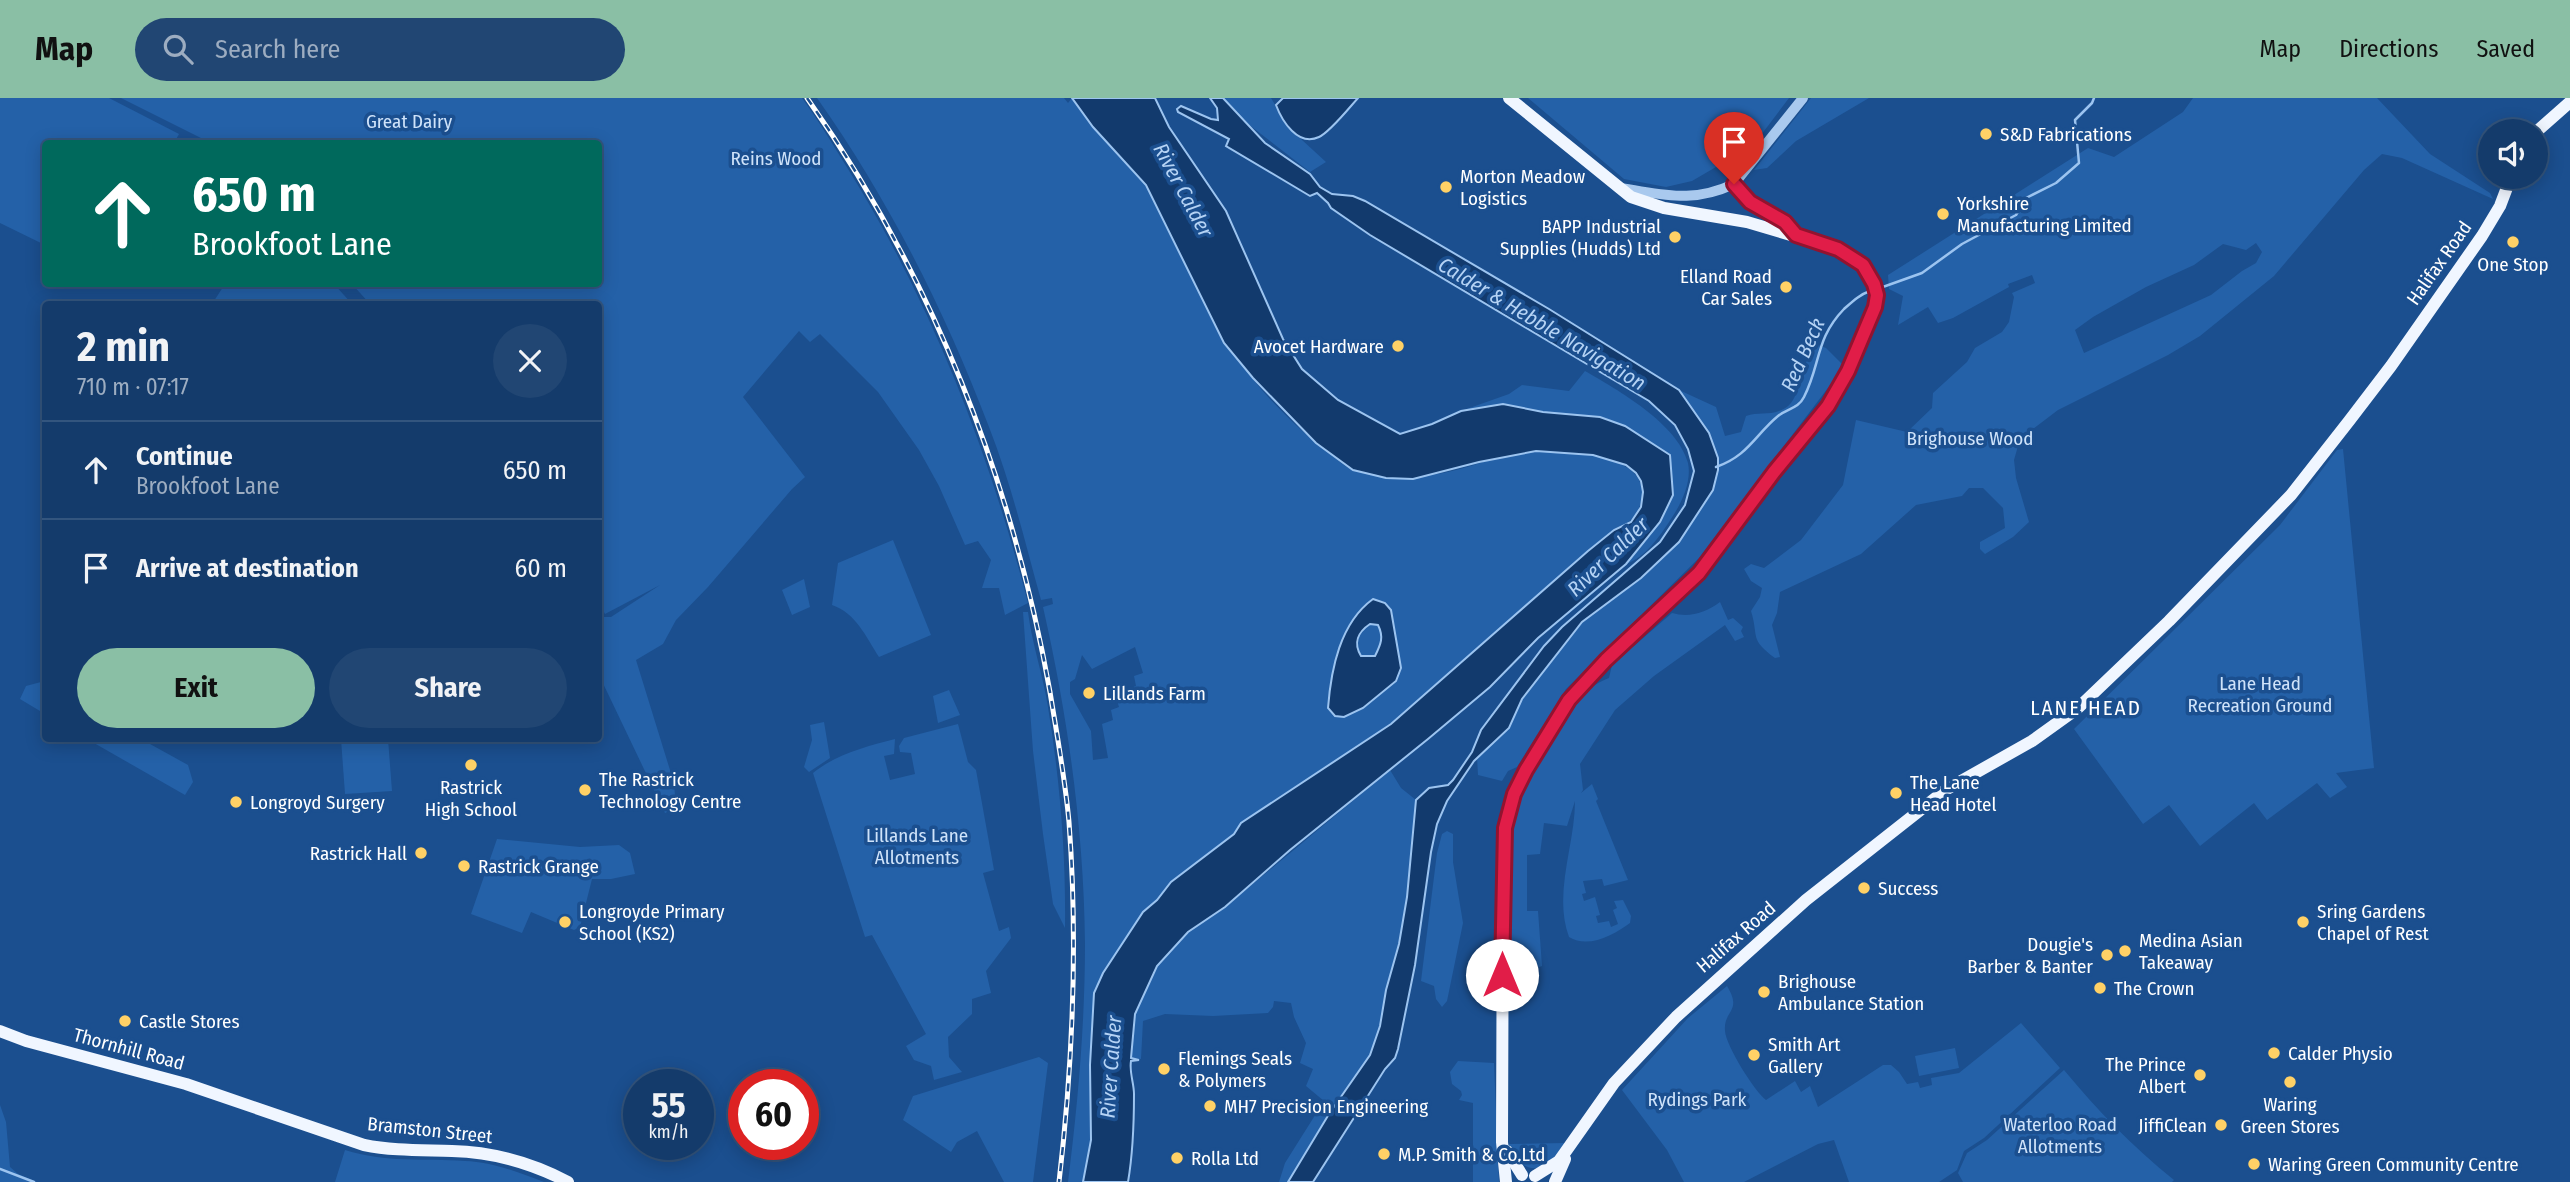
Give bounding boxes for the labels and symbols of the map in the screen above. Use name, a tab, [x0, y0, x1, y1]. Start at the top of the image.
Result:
park label: Great Dairy	[366, 110, 453, 133]
pin	[1704, 112, 1764, 184]
place label: S&D Fabrications	[2000, 123, 2132, 146]
marker: S&D Fabrications	[1978, 126, 1994, 142]
water label: River Calder	[1147, 138, 1219, 242]
park label: Reins Wood	[730, 147, 822, 170]
place label: Morton Meadow Logistics	[1460, 165, 1586, 210]
marker: Morton Meadow Logistics	[1438, 179, 1454, 195]
place label: Yorkshire Manufacturing Limited	[1957, 192, 2132, 237]
marker: Yorkshire Manufacturing Limited	[1935, 206, 1951, 222]
place label: BAPP Industrial Supplies (Hudds) Ltd	[1500, 215, 1661, 260]
street label: Halifax Road	[2402, 217, 2476, 309]
marker: BAPP Industrial Supplies (Hudds) Ltd	[1667, 229, 1683, 245]
marker: One Stop	[2505, 234, 2521, 250]
water label: Calder & Hebble Navigation	[1433, 252, 1651, 396]
place label: One Stop	[2477, 253, 2549, 276]
place label: Elland Road Car Sales	[1680, 265, 1772, 310]
marker: Elland Road Car Sales	[1778, 279, 1794, 295]
water label: Red Beck	[1775, 314, 1831, 396]
place label: Avocet Hardware	[1254, 335, 1384, 358]
marker: Avocet Hardware	[1390, 338, 1406, 354]
park label: Brighouse Wood	[1907, 427, 2033, 450]
water label: River Calder	[1562, 511, 1655, 602]
park label: Lane Head Recreation Ground	[2188, 672, 2332, 717]
place label: Lillands Farm	[1103, 682, 1206, 705]
marker: Lillands Farm	[1081, 685, 1097, 701]
district label: LANE HEAD	[2030, 695, 2142, 721]
marker: Rastrick High School	[463, 757, 479, 773]
place label: The Rastrick Technology Centre	[599, 768, 741, 813]
place label: The Lane Head Hotel	[1910, 771, 1997, 816]
place label: Rastrick High School	[425, 776, 517, 821]
marker: The Rastrick Technology Centre	[577, 782, 593, 798]
marker: The Lane Head Hotel	[1888, 785, 1904, 801]
place label: Longroyd Surgery	[250, 791, 385, 814]
marker: Longroyd Surgery	[228, 794, 244, 810]
park label: Lillands Lane Allotments	[866, 824, 968, 869]
place label: Rastrick Hall	[310, 842, 407, 865]
marker: Rastrick Hall	[413, 845, 429, 861]
place label: Rastrick Grange	[478, 855, 599, 878]
marker: Rastrick Grange	[456, 858, 472, 874]
place label: Success	[1878, 877, 1938, 900]
marker: Success	[1856, 880, 1872, 896]
street label: Halifax Road	[1692, 896, 1780, 978]
place label: Longroyde Primary School (KS2)	[579, 900, 725, 945]
place label: Sring Gardens Chapel of Rest	[2317, 900, 2430, 945]
marker: Longroyde Primary School (KS2)	[557, 914, 573, 930]
marker: Sring Gardens Chapel of Rest	[2295, 914, 2311, 930]
place label: Medina Asian Takeaway	[2139, 929, 2243, 974]
place label: Dougie's Barber & Banter	[1967, 933, 2093, 978]
position arrow	[1465, 938, 1539, 1012]
marker: Medina Asian Takeaway	[2117, 943, 2133, 959]
marker: Dougie's Barber & Banter	[2099, 947, 2115, 963]
place label: Brighouse Ambulance Station	[1778, 970, 1924, 1015]
place label: The Crown	[2114, 977, 2195, 1000]
marker: The Crown	[2092, 980, 2108, 996]
marker: Brighouse Ambulance Station	[1756, 984, 1772, 1000]
place label: Castle Stores	[139, 1010, 240, 1033]
marker: Castle Stores	[117, 1013, 133, 1029]
water label: River Calder	[1094, 1014, 1128, 1119]
street label: Thornhill Road	[71, 1023, 187, 1075]
place label: Smith Art Gallery	[1768, 1033, 1841, 1078]
place label: Calder Physio	[2288, 1042, 2393, 1065]
marker: Calder Physio	[2266, 1045, 2282, 1061]
place label: Flemings Seals & Polymers	[1178, 1047, 1292, 1092]
marker: Smith Art Gallery	[1746, 1047, 1762, 1063]
place label: The Prince Albert	[2105, 1053, 2187, 1098]
marker: Flemings Seals & Polymers	[1156, 1061, 1172, 1077]
marker: The Prince Albert	[2192, 1067, 2208, 1083]
speed limit sign: 60	[728, 1069, 819, 1160]
marker: Waring Green Stores	[2282, 1074, 2298, 1090]
park label: Rydings Park	[1648, 1088, 1747, 1111]
place label: Waring Green Stores	[2240, 1093, 2340, 1138]
place label: MH7 Precision Engineering	[1224, 1095, 1428, 1118]
marker: MH7 Precision Engineering	[1202, 1098, 1218, 1114]
street label: Bramston Street	[366, 1112, 494, 1148]
park label: Waterloo Road Allotments	[2003, 1113, 2117, 1158]
place label: JiffiClean	[2138, 1114, 2207, 1137]
marker: JiffiClean	[2213, 1117, 2229, 1133]
place label: M.P. Smith & Co.Ltd	[1398, 1143, 1545, 1166]
marker: M.P. Smith & Co.Ltd	[1376, 1146, 1392, 1162]
place label: Rolla Ltd	[1191, 1147, 1259, 1170]
marker: Rolla Ltd	[1169, 1150, 1185, 1166]
place label: Waring Green Community Centre	[2268, 1153, 2519, 1176]
marker: Waring Green Community Centre	[2246, 1156, 2262, 1172]

